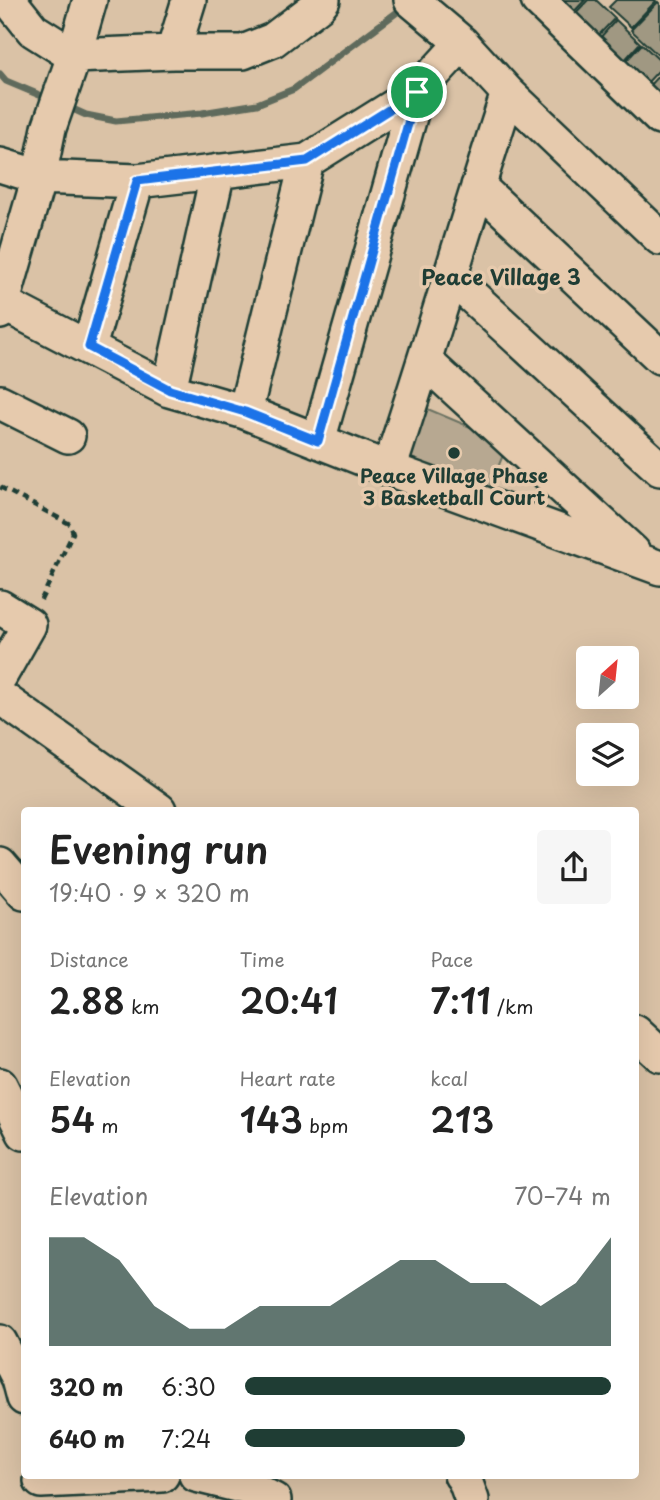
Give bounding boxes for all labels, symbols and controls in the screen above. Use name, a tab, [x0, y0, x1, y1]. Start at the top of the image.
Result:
pin	[387, 62, 447, 122]
icon: arrive	[398, 73, 436, 111]
district label: Peace Village 3	[421, 260, 581, 292]
marker: Peace Village Phase 3 Basketball Court	[446, 445, 462, 461]
place label: Peace Village Phase 3 Basketball Court	[360, 461, 548, 511]
north arrow	[576, 646, 639, 709]
map controls	[576, 646, 639, 786]
button: layers	[576, 723, 639, 786]
text: Evening run	[49, 820, 268, 877]
button: share	[537, 830, 611, 904]
text: 19:40 · 9 × 320 m	[49, 875, 250, 910]
text: Distance	[49, 945, 129, 973]
text: Time	[240, 945, 285, 973]
text: Pace	[430, 945, 473, 973]
text: 2.88	[49, 973, 125, 1026]
text: 20:41	[240, 973, 338, 1026]
text: 7:11	[430, 973, 491, 1026]
text: km	[125, 992, 160, 1020]
text: /km	[491, 992, 533, 1020]
text: Elevation	[49, 1064, 131, 1092]
text: Heart rate	[240, 1064, 336, 1092]
text: kcal	[430, 1064, 468, 1092]
text: 54	[49, 1092, 95, 1145]
text: 143	[240, 1092, 303, 1145]
text: 213	[430, 1092, 494, 1145]
text: m	[95, 1111, 119, 1139]
text: bpm	[303, 1111, 349, 1139]
text: Elevation	[49, 1178, 148, 1213]
text: 70–74 m	[514, 1178, 611, 1213]
text: 320 m	[49, 1369, 123, 1404]
text: 6:30	[161, 1369, 216, 1404]
text: 640 m	[49, 1421, 125, 1456]
text: 7:24	[161, 1421, 211, 1456]

